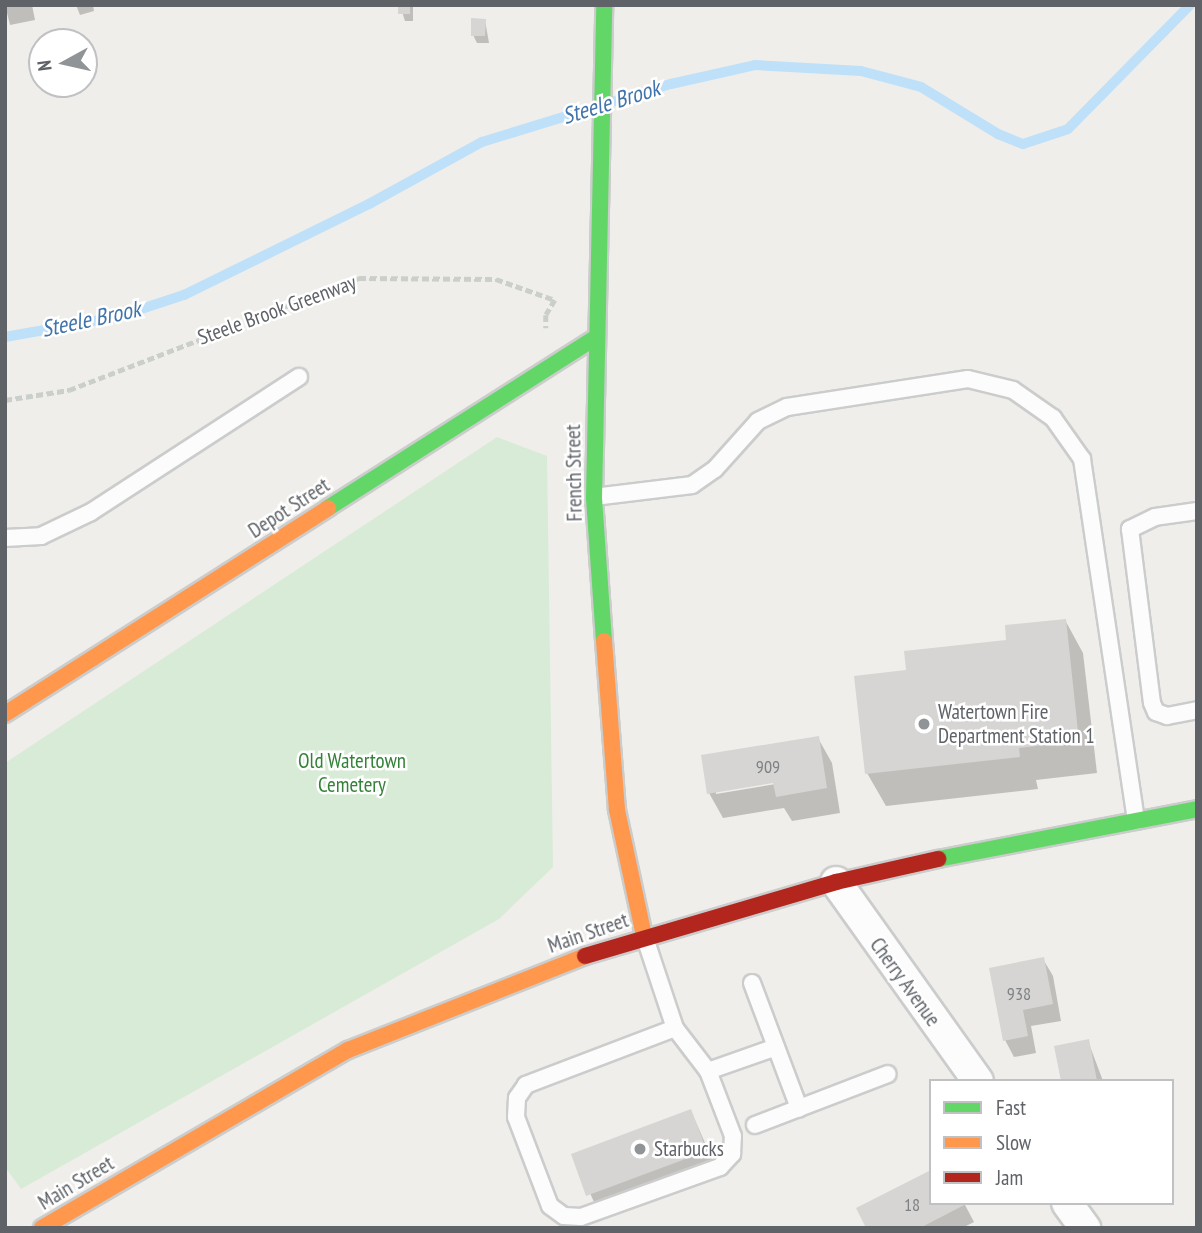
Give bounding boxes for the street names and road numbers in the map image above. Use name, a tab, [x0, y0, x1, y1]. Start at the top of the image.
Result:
street label: Steele Brook Greenway	[194, 270, 360, 350]
street label: French Street	[561, 424, 587, 522]
street label: Depot Street	[244, 472, 334, 544]
street label: Main Street	[544, 907, 632, 959]
street label: Cherry Avenue	[864, 932, 946, 1032]
street label: Main Street	[34, 1151, 118, 1215]

